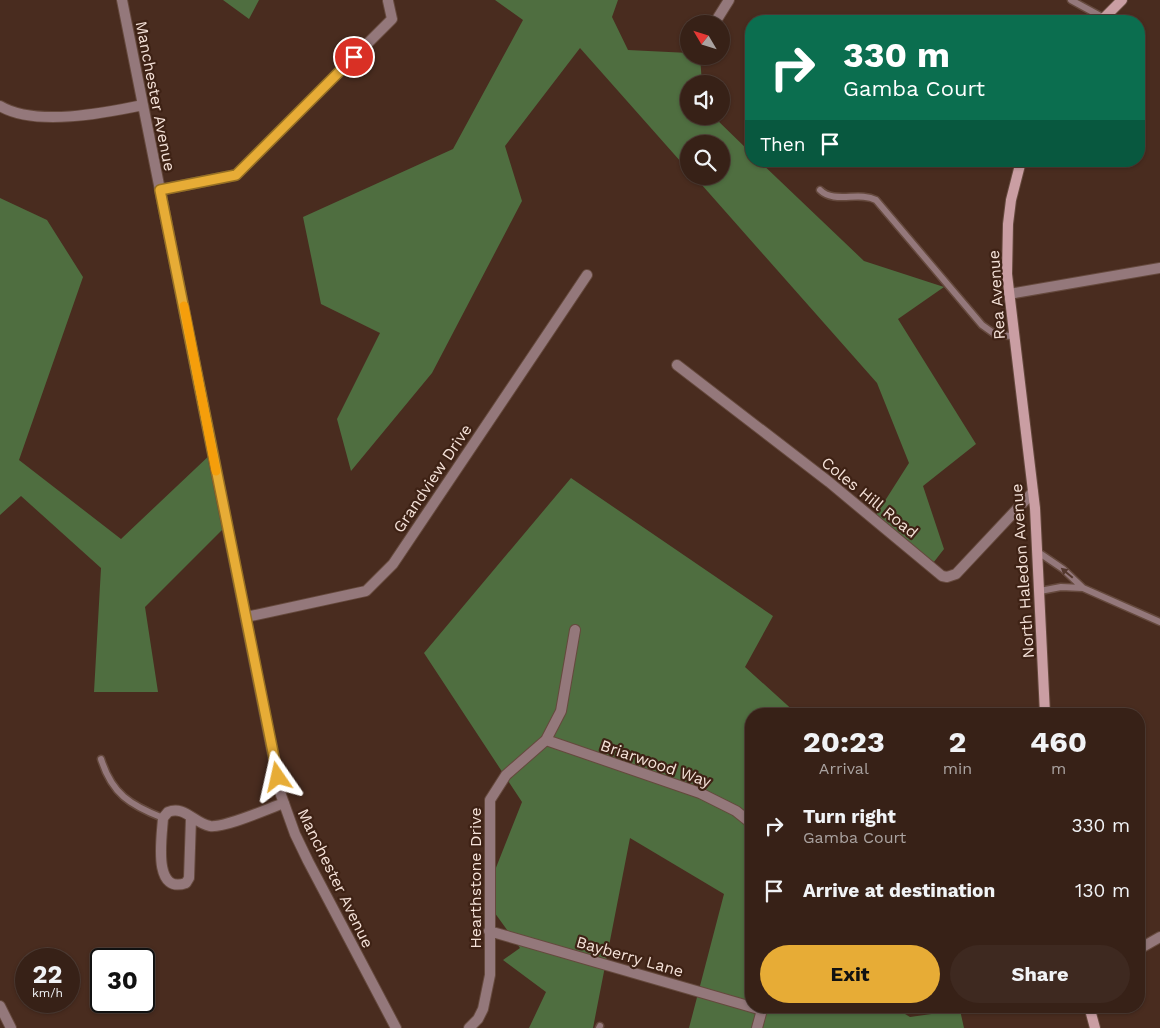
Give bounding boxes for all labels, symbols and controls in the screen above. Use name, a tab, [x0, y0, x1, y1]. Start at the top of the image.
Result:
north arrow	[680, 15, 730, 65]
map controls	[680, 15, 730, 185]
street label: Manchester Avenue	[132, 19, 179, 173]
text: 330 m	[843, 34, 950, 76]
icon: right	[760, 35, 825, 100]
pin	[333, 36, 375, 78]
icon: arrive	[340, 43, 368, 71]
button: sound	[680, 75, 730, 125]
text: Gamba Court	[843, 76, 985, 101]
icon: arrive	[816, 130, 844, 158]
text: Then	[760, 133, 806, 156]
button: search	[680, 135, 730, 185]
street label: Rea Avenue	[984, 250, 1009, 340]
street label: Grandview Drive	[389, 420, 476, 536]
street label: Coles Hill Road	[818, 453, 922, 542]
street label: North Haledon Avenue	[1007, 483, 1038, 659]
one-way arrow	[1062, 567, 1074, 579]
text: 20:23	[803, 724, 885, 759]
text: 2	[948, 724, 966, 759]
text: 460	[1030, 724, 1087, 759]
street label: Briarwood Way	[598, 736, 714, 792]
position arrow	[251, 750, 303, 802]
text: Arrival	[819, 759, 869, 778]
text: min	[943, 759, 972, 778]
text: m	[1051, 759, 1066, 778]
street label: Manchester Avenue	[294, 805, 378, 951]
text: Turn right	[803, 805, 896, 828]
street label: Hearthstone Drive	[466, 807, 485, 949]
icon: right	[760, 812, 788, 840]
text: 330 m	[1071, 814, 1130, 837]
text: Gamba Court	[803, 828, 906, 847]
icon: arrive	[760, 877, 788, 905]
text: Arrive at destination	[803, 879, 995, 902]
text: 130 m	[1075, 879, 1130, 902]
street label: Bayberry Lane	[574, 932, 686, 981]
button: Exit	[760, 945, 940, 1003]
button: Share	[950, 945, 1130, 1003]
speed limit sign: 30	[90, 948, 155, 1013]
text: 22	[33, 960, 62, 989]
text: km/h	[32, 986, 63, 1000]

